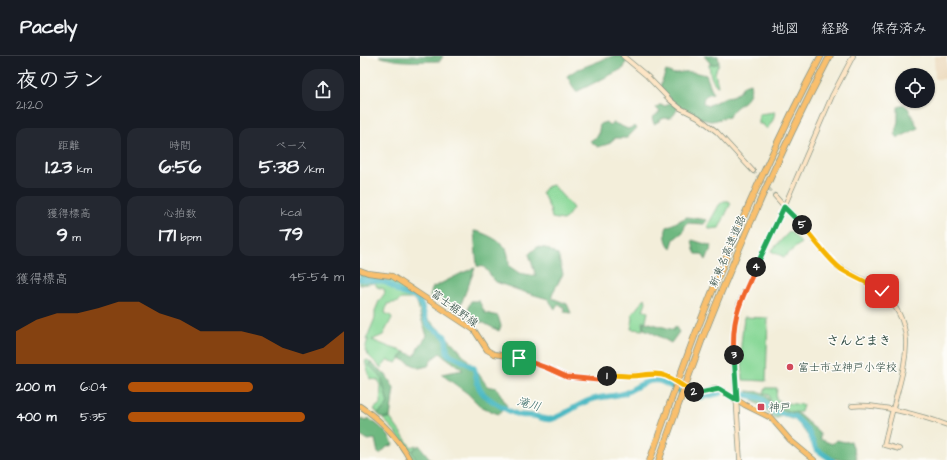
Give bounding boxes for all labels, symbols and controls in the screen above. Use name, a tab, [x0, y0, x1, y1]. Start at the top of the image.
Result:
text: Pacely	[20, 14, 78, 41]
text: 地図	[771, 19, 799, 39]
text: 経路	[821, 19, 849, 39]
text: 保存済み	[871, 19, 927, 39]
text: 夜のラン	[16, 65, 104, 96]
map controls	[895, 68, 935, 108]
button: locate	[895, 68, 935, 108]
button: share	[302, 69, 344, 111]
text: 21:20	[16, 96, 43, 114]
text: 距離	[58, 138, 80, 153]
text: 時間	[169, 138, 191, 153]
text: ペース	[275, 138, 308, 153]
text: 1.23	[45, 153, 72, 181]
text: 6:56	[159, 153, 201, 181]
text: 5:38	[259, 153, 299, 181]
text: km	[72, 162, 92, 177]
text: /km	[299, 162, 324, 177]
text: kcal	[281, 205, 302, 220]
text: 獲得標高	[47, 206, 91, 221]
text: 心拍数	[163, 206, 196, 221]
street label: 新東名高速道路	[706, 213, 749, 290]
pin: 5	[792, 215, 812, 235]
text: 5	[798, 217, 806, 232]
text: 79	[279, 220, 303, 248]
text: 9	[56, 221, 68, 249]
text: 171	[159, 221, 176, 249]
text: m	[68, 230, 81, 245]
text: bpm	[176, 230, 201, 245]
pin: 4	[746, 257, 766, 277]
text: 4	[752, 259, 760, 274]
text: 45–54 m	[289, 268, 344, 286]
text: 獲得標高	[16, 270, 68, 288]
pin	[865, 274, 899, 308]
icon: check	[871, 280, 893, 302]
street label: 富士裾野線	[428, 286, 481, 331]
district label: さんどまき	[826, 332, 892, 350]
pin	[502, 341, 536, 375]
pin: 3	[724, 345, 744, 365]
icon: arrive	[508, 347, 530, 369]
text: 3	[731, 347, 737, 362]
place label: 富士市立神戸小学校	[798, 360, 897, 375]
marker: 富士市立神戸小学校	[785, 362, 795, 372]
pin: 1	[597, 366, 617, 386]
text: 1	[606, 368, 608, 383]
text: 200 m	[16, 378, 55, 396]
text: 6:04	[80, 378, 107, 396]
pin: 2	[684, 382, 704, 402]
text: 2	[691, 384, 697, 399]
water label: 滝川	[515, 393, 543, 416]
place label: 神戸	[769, 400, 791, 415]
marker: 神戸	[756, 402, 766, 412]
text: 400 m	[16, 408, 57, 426]
text: 5:35	[80, 408, 107, 426]

